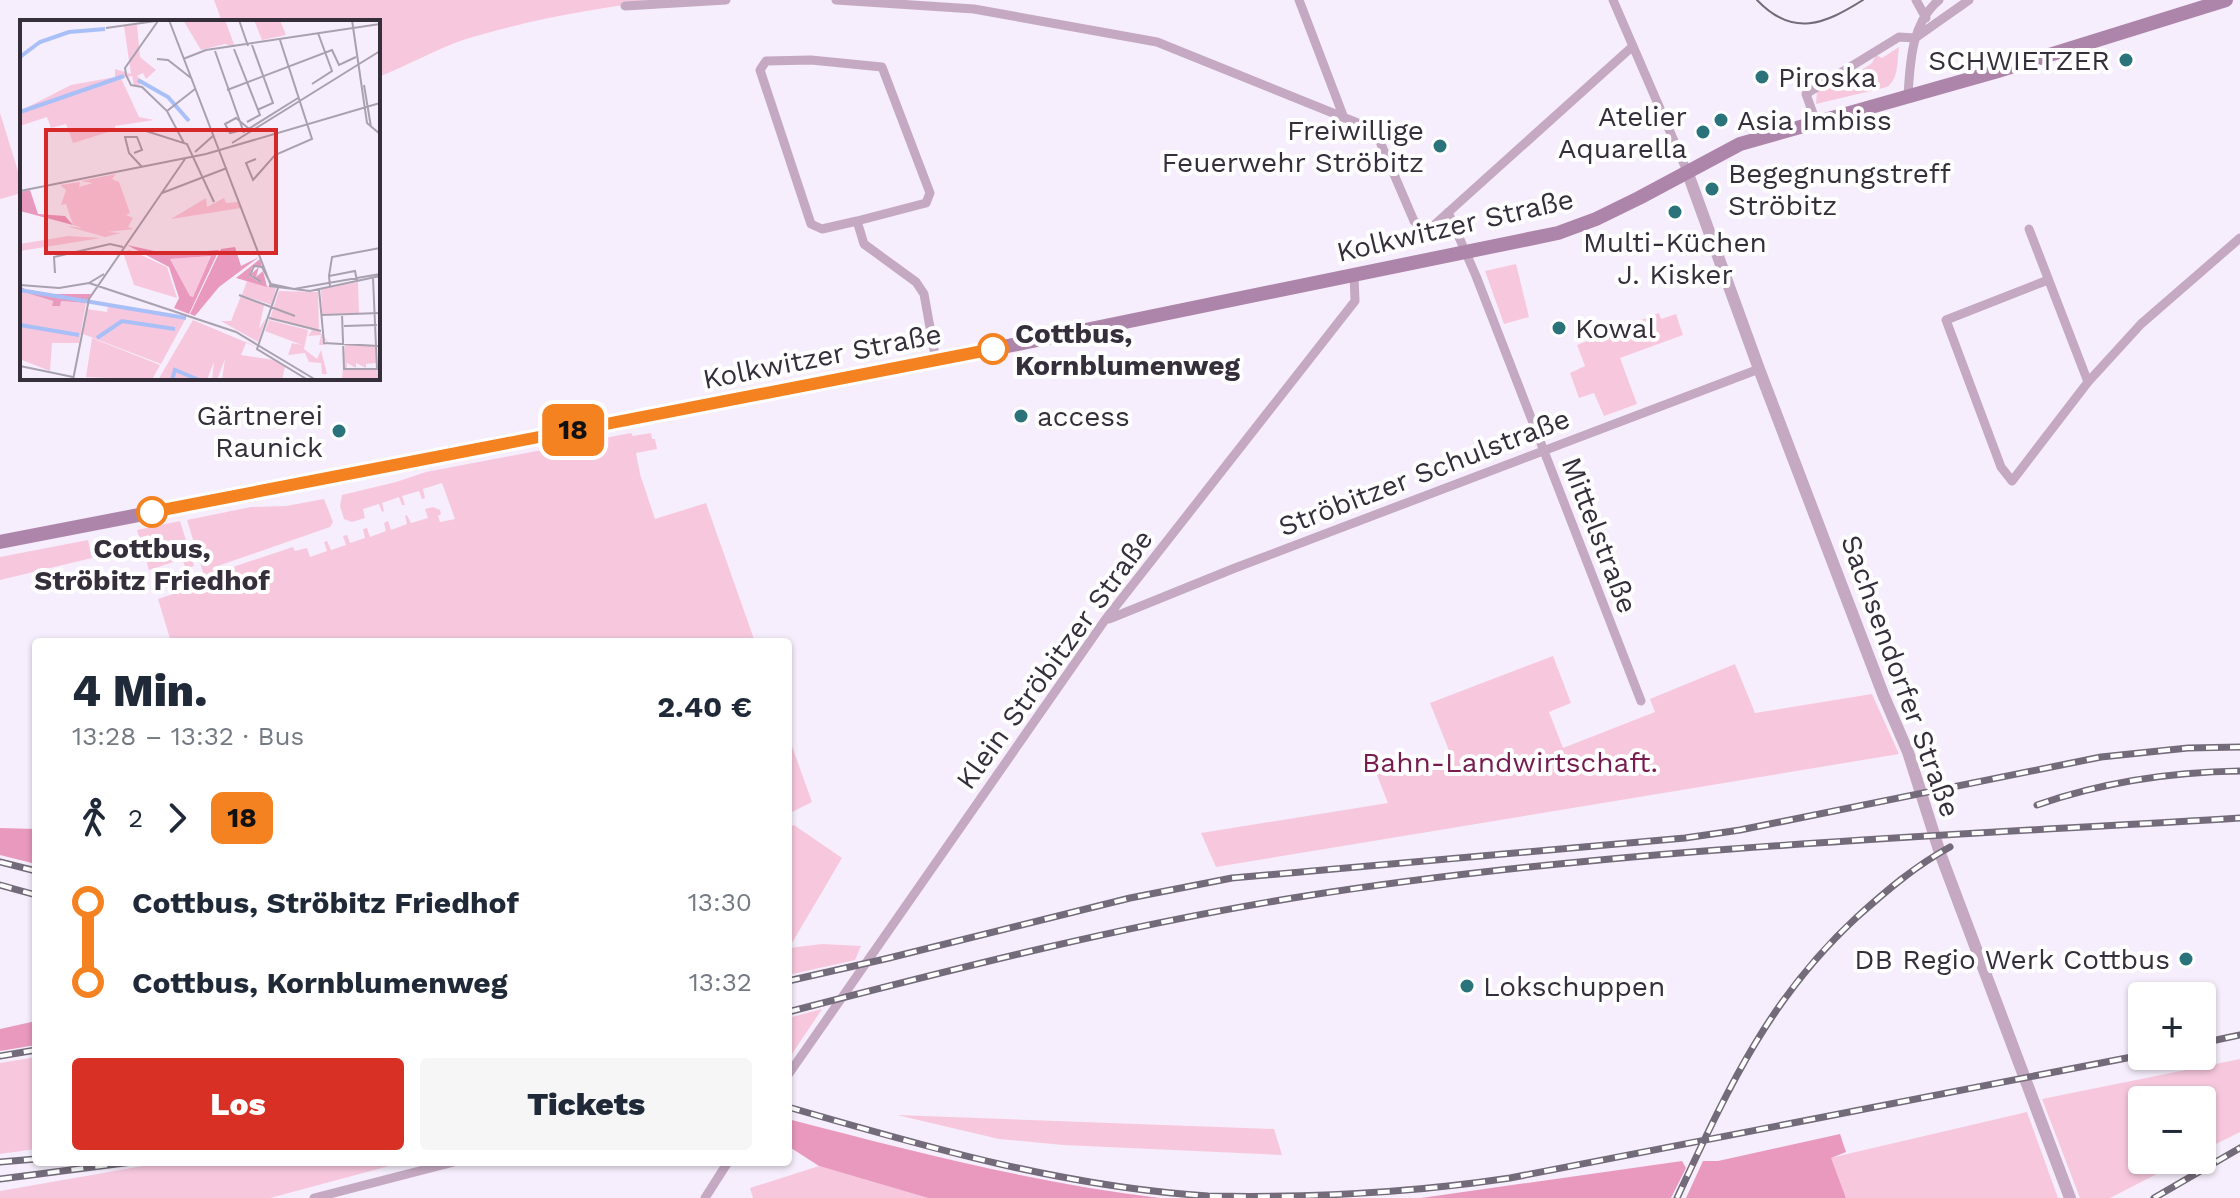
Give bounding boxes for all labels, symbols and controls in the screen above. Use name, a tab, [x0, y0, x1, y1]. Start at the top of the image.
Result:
inset map	[20, 20, 380, 380]
place label: SCHWIETZER	[1928, 44, 2110, 77]
marker: SCHWIETZER	[2117, 51, 2135, 69]
place label: Piroska	[1778, 61, 1877, 94]
marker: Piroska	[1753, 68, 1771, 86]
place label: Atelier Aquarella	[1558, 100, 1687, 165]
place label: Asia Imbiss	[1737, 104, 1892, 137]
marker: Asia Imbiss	[1712, 111, 1730, 129]
place label: Freiwillige Feuerwehr Ströbitz	[1162, 114, 1424, 179]
marker: Atelier Aquarella	[1694, 123, 1712, 141]
marker: Freiwillige Feuerwehr Ströbitz	[1431, 137, 1449, 155]
place label: Begegnungstreff Ströbitz	[1728, 157, 1951, 222]
marker: Begegnungstreff Ströbitz	[1703, 180, 1721, 198]
street label: Kolkwitzer Straße	[1333, 182, 1577, 269]
marker: Multi-Küchen J. Kisker	[1666, 203, 1684, 221]
place label: Multi-Küchen J. Kisker	[1583, 226, 1767, 291]
place label: Kowal	[1575, 312, 1656, 345]
street label: Kolkwitzer Straße	[700, 317, 944, 396]
place label: Cottbus, Kornblumenweg	[1015, 317, 1240, 382]
marker: Kowal	[1550, 319, 1568, 337]
marker: Cottbus, Kornblumenweg	[978, 334, 1008, 364]
place label: Gärtnerei Raunick	[196, 399, 323, 464]
place label: access	[1037, 400, 1130, 433]
street label: Ströbitzer Schulstraße	[1274, 402, 1574, 543]
line badge: 18	[537, 404, 609, 456]
marker: access	[1012, 407, 1030, 425]
text: 18	[558, 413, 588, 446]
marker: Gärtnerei Raunick	[330, 422, 348, 440]
street label: Mittelstraße	[1555, 452, 1644, 618]
marker: Cottbus, Ströbitz Friedhof	[137, 497, 167, 527]
street label: Klein Ströbitzer Straße	[949, 523, 1160, 796]
street label: Sachsendorfer Straße	[1834, 531, 1967, 822]
place label: Cottbus, Ströbitz Friedhof	[34, 532, 270, 597]
text: 4 Min.	[72, 665, 207, 717]
text: 2.40 €	[657, 689, 752, 724]
text: 13:28 – 13:32 · Bus	[72, 721, 304, 751]
park label: Bahn-Landwirtschaft.	[1362, 746, 1658, 779]
icon: walk	[72, 796, 116, 840]
icon: forward	[155, 796, 199, 840]
text: 18	[227, 801, 257, 834]
text: 2	[128, 803, 143, 833]
text: Cottbus, Ströbitz Friedhof	[132, 885, 519, 920]
text: 13:30	[688, 887, 752, 917]
place label: DB Regio Werk Cottbus	[1854, 943, 2170, 976]
marker: DB Regio Werk Cottbus	[2177, 950, 2195, 968]
text: Cottbus, Kornblumenweg	[132, 965, 508, 1000]
text: 13:32	[689, 967, 752, 997]
place label: Lokschuppen	[1483, 970, 1665, 1003]
marker: Lokschuppen	[1458, 977, 1476, 995]
map controls	[2128, 982, 2216, 1174]
button: +	[2128, 982, 2216, 1070]
button: Los	[72, 1058, 404, 1150]
button: Tickets	[420, 1058, 752, 1150]
button: −	[2128, 1086, 2216, 1174]

